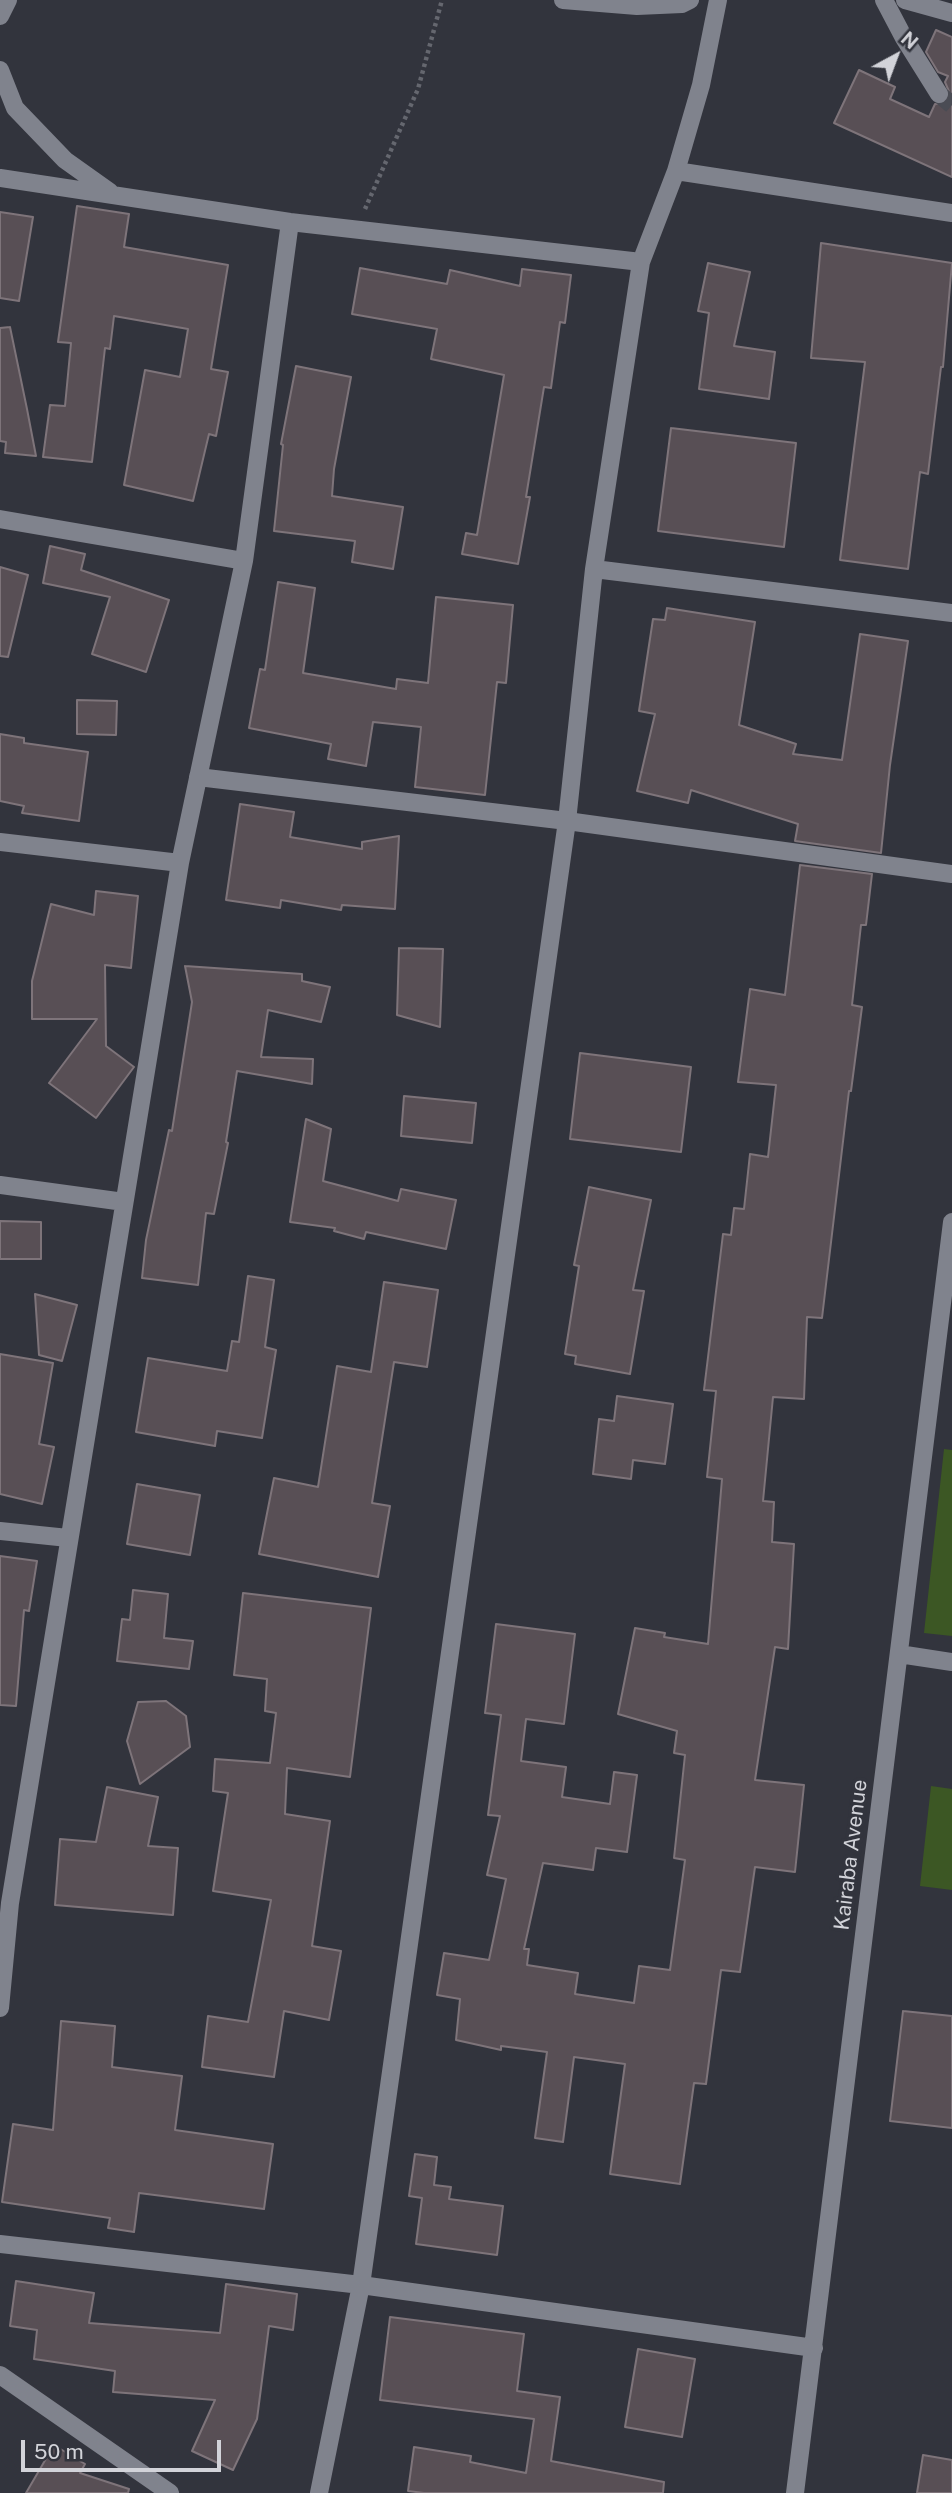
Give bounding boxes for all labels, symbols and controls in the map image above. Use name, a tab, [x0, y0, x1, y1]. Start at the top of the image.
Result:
north arrow	[861, 21, 931, 91]
text: N	[897, 27, 923, 53]
street label: Kairaba Avenue	[829, 1778, 873, 1932]
scale bar	[24, 2426, 224, 2470]
text: 50 m	[34, 2439, 84, 2464]

